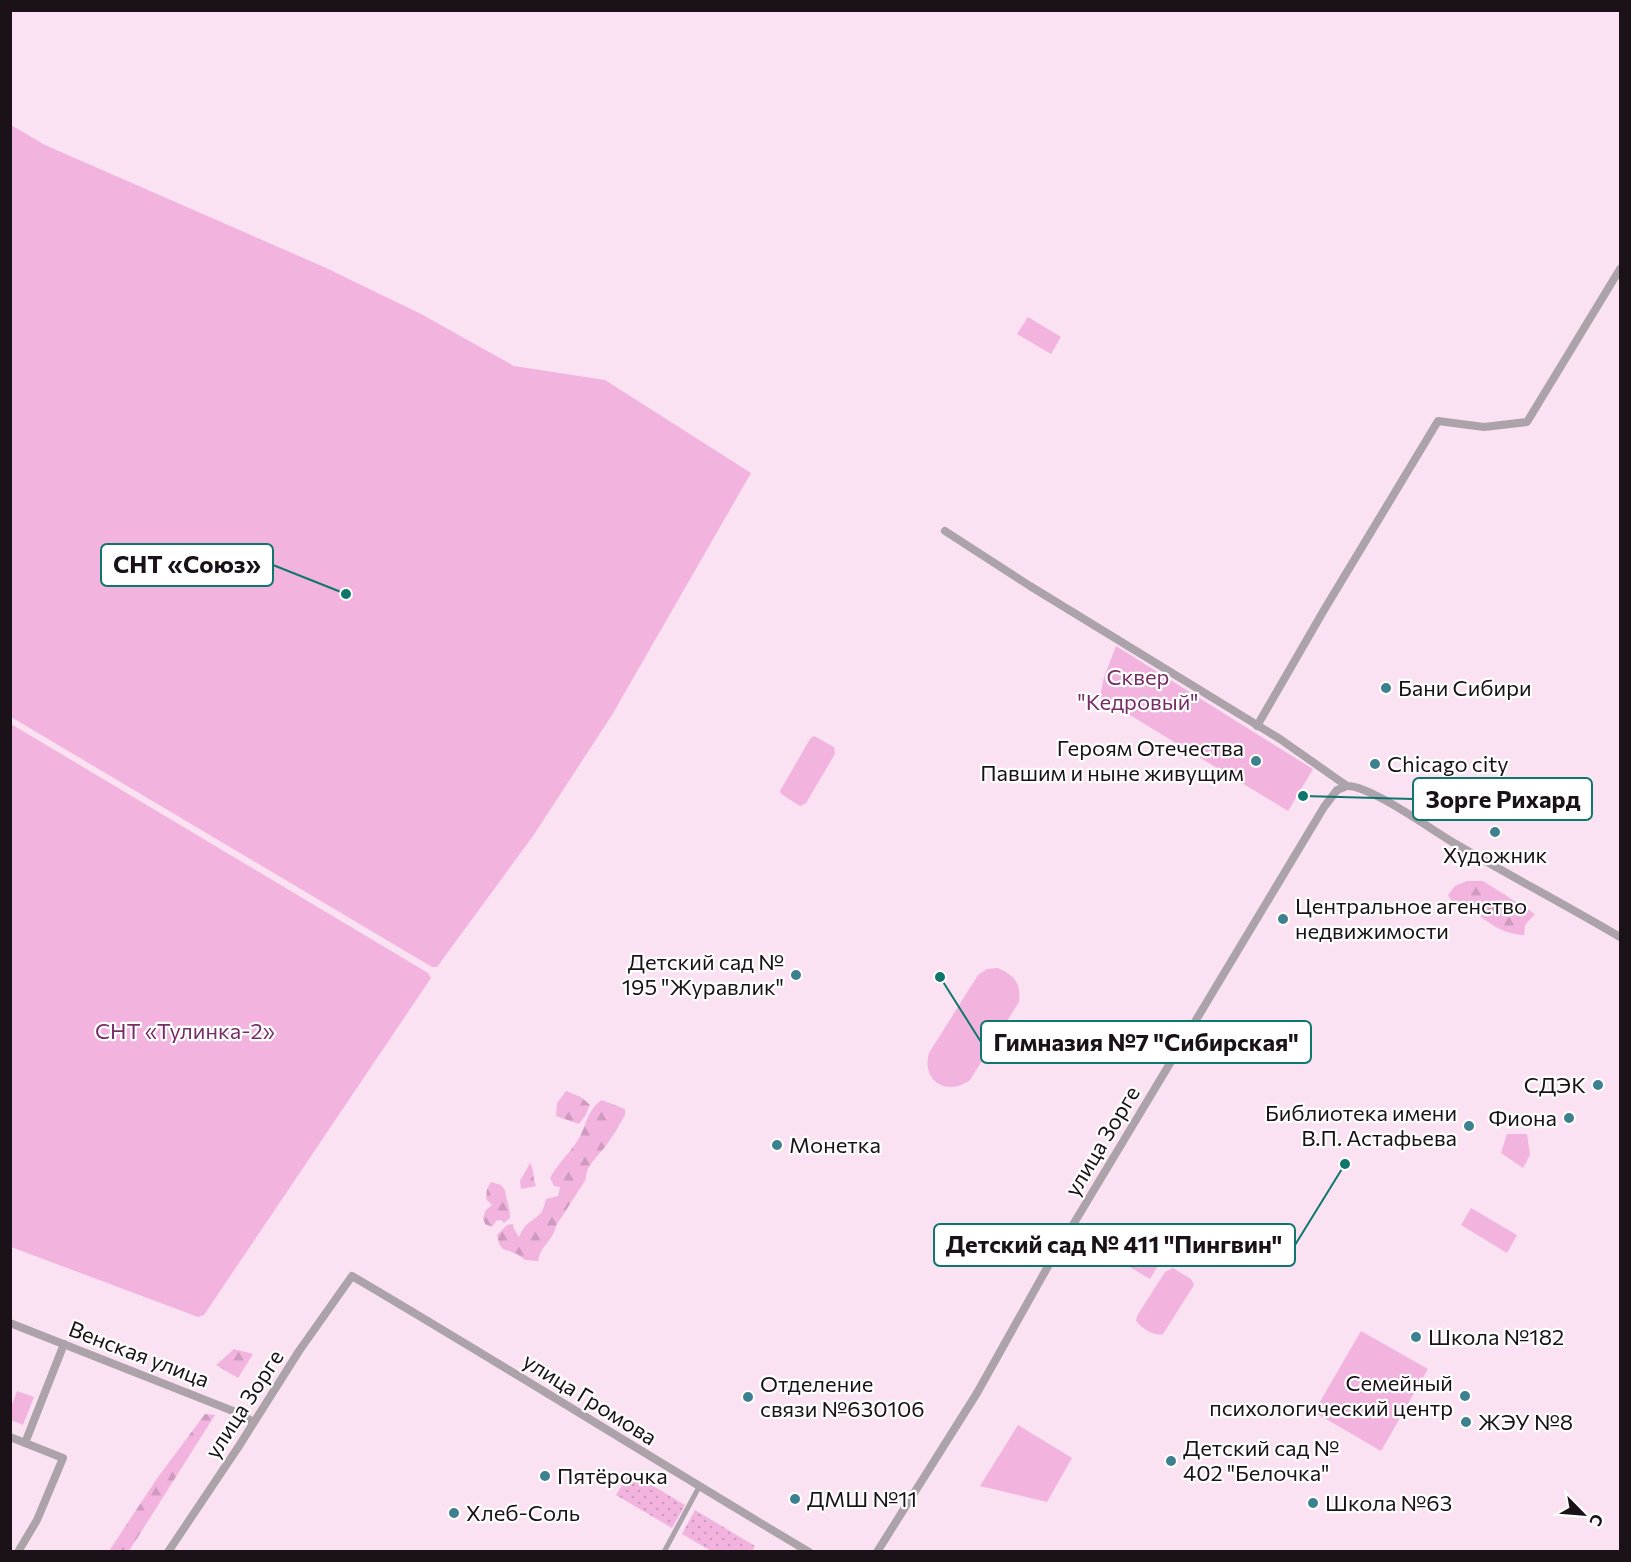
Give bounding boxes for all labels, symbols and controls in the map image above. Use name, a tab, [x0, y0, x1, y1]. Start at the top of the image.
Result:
callout: СНТ «Союз»	[101, 544, 273, 586]
text: СНТ «Союз»	[113, 549, 261, 578]
park label: Сквер "Кедровый"	[1077, 663, 1199, 715]
place label: Бани Сибири	[1398, 674, 1532, 701]
marker: Бани Сибири	[1379, 681, 1393, 695]
place label: Героям Отечества Павшим и ныне живущим	[980, 734, 1244, 786]
place label: Chicago city	[1387, 750, 1509, 777]
marker: Героям Отечества Павшим и ныне живущим	[1249, 754, 1263, 768]
marker: Chicago city	[1368, 757, 1382, 771]
callout: Зорге Рихард	[1413, 778, 1592, 820]
text: Зорге Рихард	[1426, 784, 1581, 813]
marker: Художник	[1488, 825, 1502, 839]
place label: Художник	[1443, 841, 1548, 868]
place label: Центральное агенство недвижимости	[1295, 892, 1527, 944]
marker: Центральное агенство недвижимости	[1276, 912, 1290, 926]
place label: Детский сад № 195 "Журавлик"	[622, 948, 784, 1000]
marker: Детский сад № 195 "Журавлик"	[789, 968, 803, 982]
park label: СНТ «Тулинка-2»	[95, 1017, 275, 1044]
callout: Гимназия №7 "Сибирская"	[981, 1021, 1311, 1063]
text: Гимназия №7 "Сибирская"	[993, 1027, 1299, 1056]
place label: СДЭК	[1524, 1071, 1586, 1098]
marker: СДЭК	[1591, 1078, 1605, 1092]
street label: улица Зорге	[1058, 1081, 1145, 1201]
place label: Библиотека имени В.П. Астафьева	[1265, 1099, 1457, 1151]
place label: Фиона	[1489, 1104, 1557, 1131]
marker: Фиона	[1562, 1111, 1576, 1125]
marker: Библиотека имени В.П. Астафьева	[1462, 1119, 1476, 1133]
place label: Монетка	[789, 1131, 881, 1158]
marker: Монетка	[770, 1138, 784, 1152]
callout: Детский сад № 411 "Пингвин"	[934, 1224, 1295, 1266]
text: Детский сад № 411 "Пингвин"	[946, 1229, 1282, 1258]
street label: Венская улица	[65, 1314, 213, 1393]
place label: Школа №182	[1428, 1323, 1564, 1350]
marker: Школа №182	[1409, 1330, 1423, 1344]
street label: улица Зорге	[198, 1344, 289, 1463]
street label: улица Громова	[518, 1347, 662, 1451]
place label: Семейный психологический центр	[1209, 1369, 1453, 1421]
place label: Отделение связи №630106	[760, 1370, 925, 1422]
marker: Семейный психологический центр	[1458, 1389, 1472, 1403]
marker: Отделение связи №630106	[741, 1390, 755, 1404]
place label: ЖЭУ №8	[1478, 1408, 1573, 1435]
marker: ЖЭУ №8	[1459, 1415, 1473, 1429]
place label: Детский сад № 402 "Белочка"	[1183, 1434, 1339, 1486]
marker: Детский сад № 402 "Белочка"	[1164, 1454, 1178, 1468]
place label: Пятёрочка	[557, 1462, 668, 1489]
marker: Пятёрочка	[538, 1469, 552, 1483]
north arrow	[1553, 1484, 1613, 1544]
place label: ДМШ №11	[807, 1485, 917, 1512]
place label: Школа №63	[1325, 1489, 1452, 1516]
marker: ДМШ №11	[788, 1492, 802, 1506]
marker: Школа №63	[1306, 1496, 1320, 1510]
place label: Хлеб-Соль	[466, 1499, 580, 1526]
marker: Хлеб-Соль	[447, 1506, 461, 1520]
text: С	[1586, 1512, 1608, 1530]

